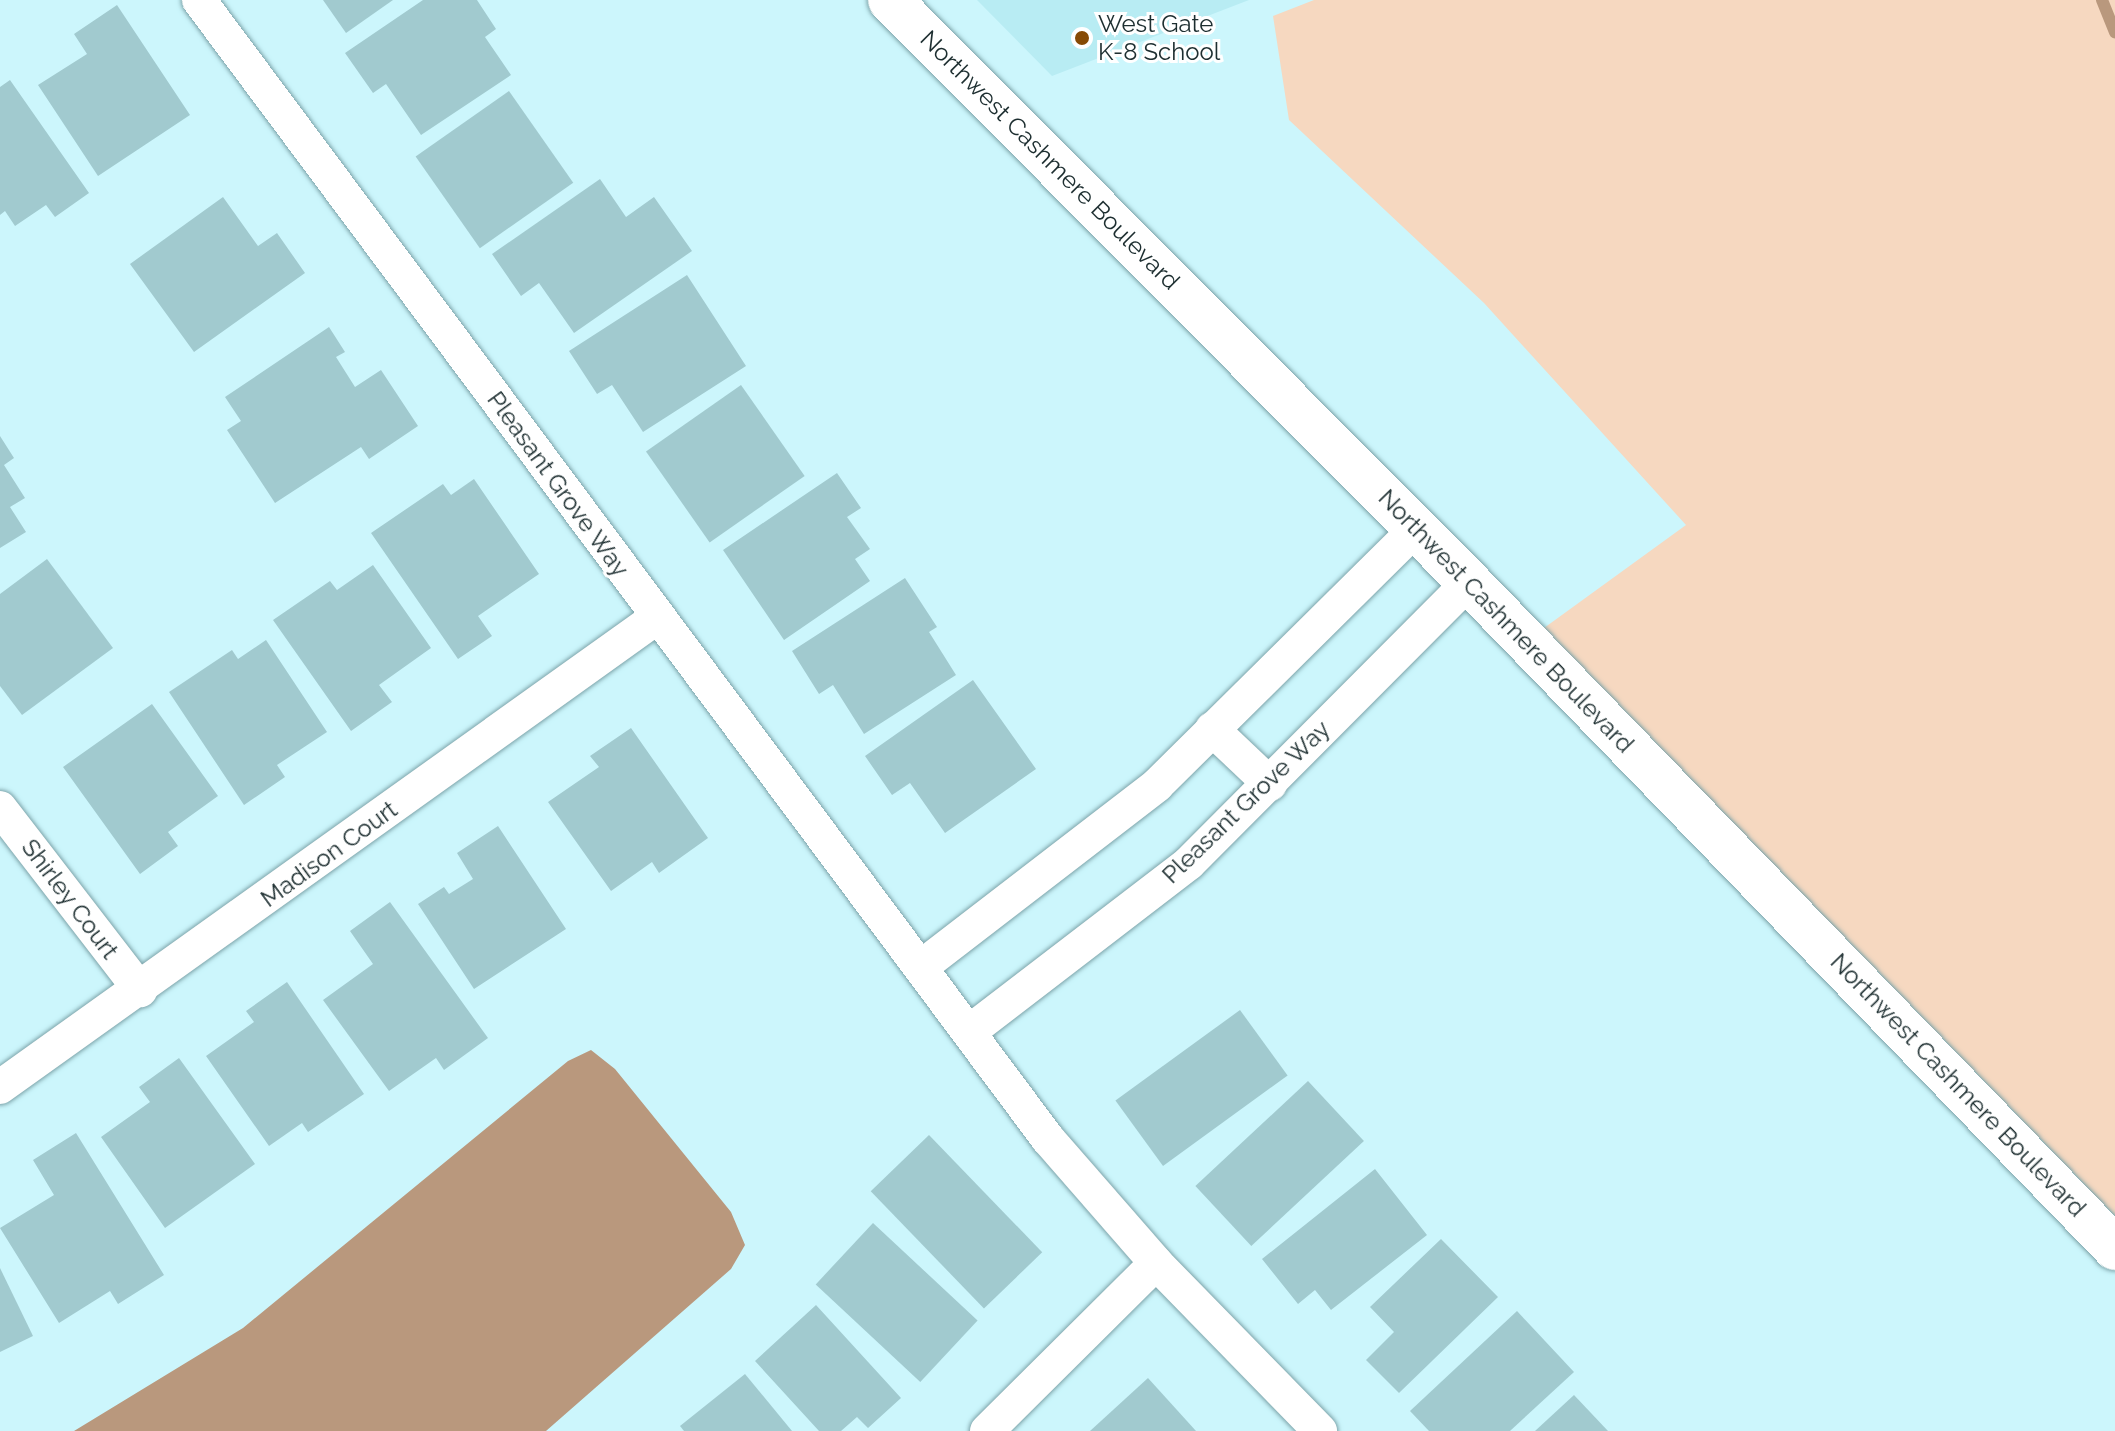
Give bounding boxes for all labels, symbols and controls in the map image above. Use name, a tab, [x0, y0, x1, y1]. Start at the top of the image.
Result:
place label: West Gate K-8 School	[1098, 10, 1220, 66]
street label: Northwest Cashmere Boulevard	[914, 24, 1186, 296]
marker: West Gate K-8 School	[1073, 29, 1091, 47]
street label: Pleasant Grove Way	[481, 386, 635, 582]
street label: Northwest Cashmere Boulevard	[1372, 483, 1640, 759]
street label: Pleasant Grove Way	[1156, 714, 1336, 890]
street label: Madison Court	[255, 795, 403, 913]
street label: Shirley Court	[15, 833, 125, 965]
street label: Northwest Cashmere Boulevard	[1824, 947, 2092, 1223]

